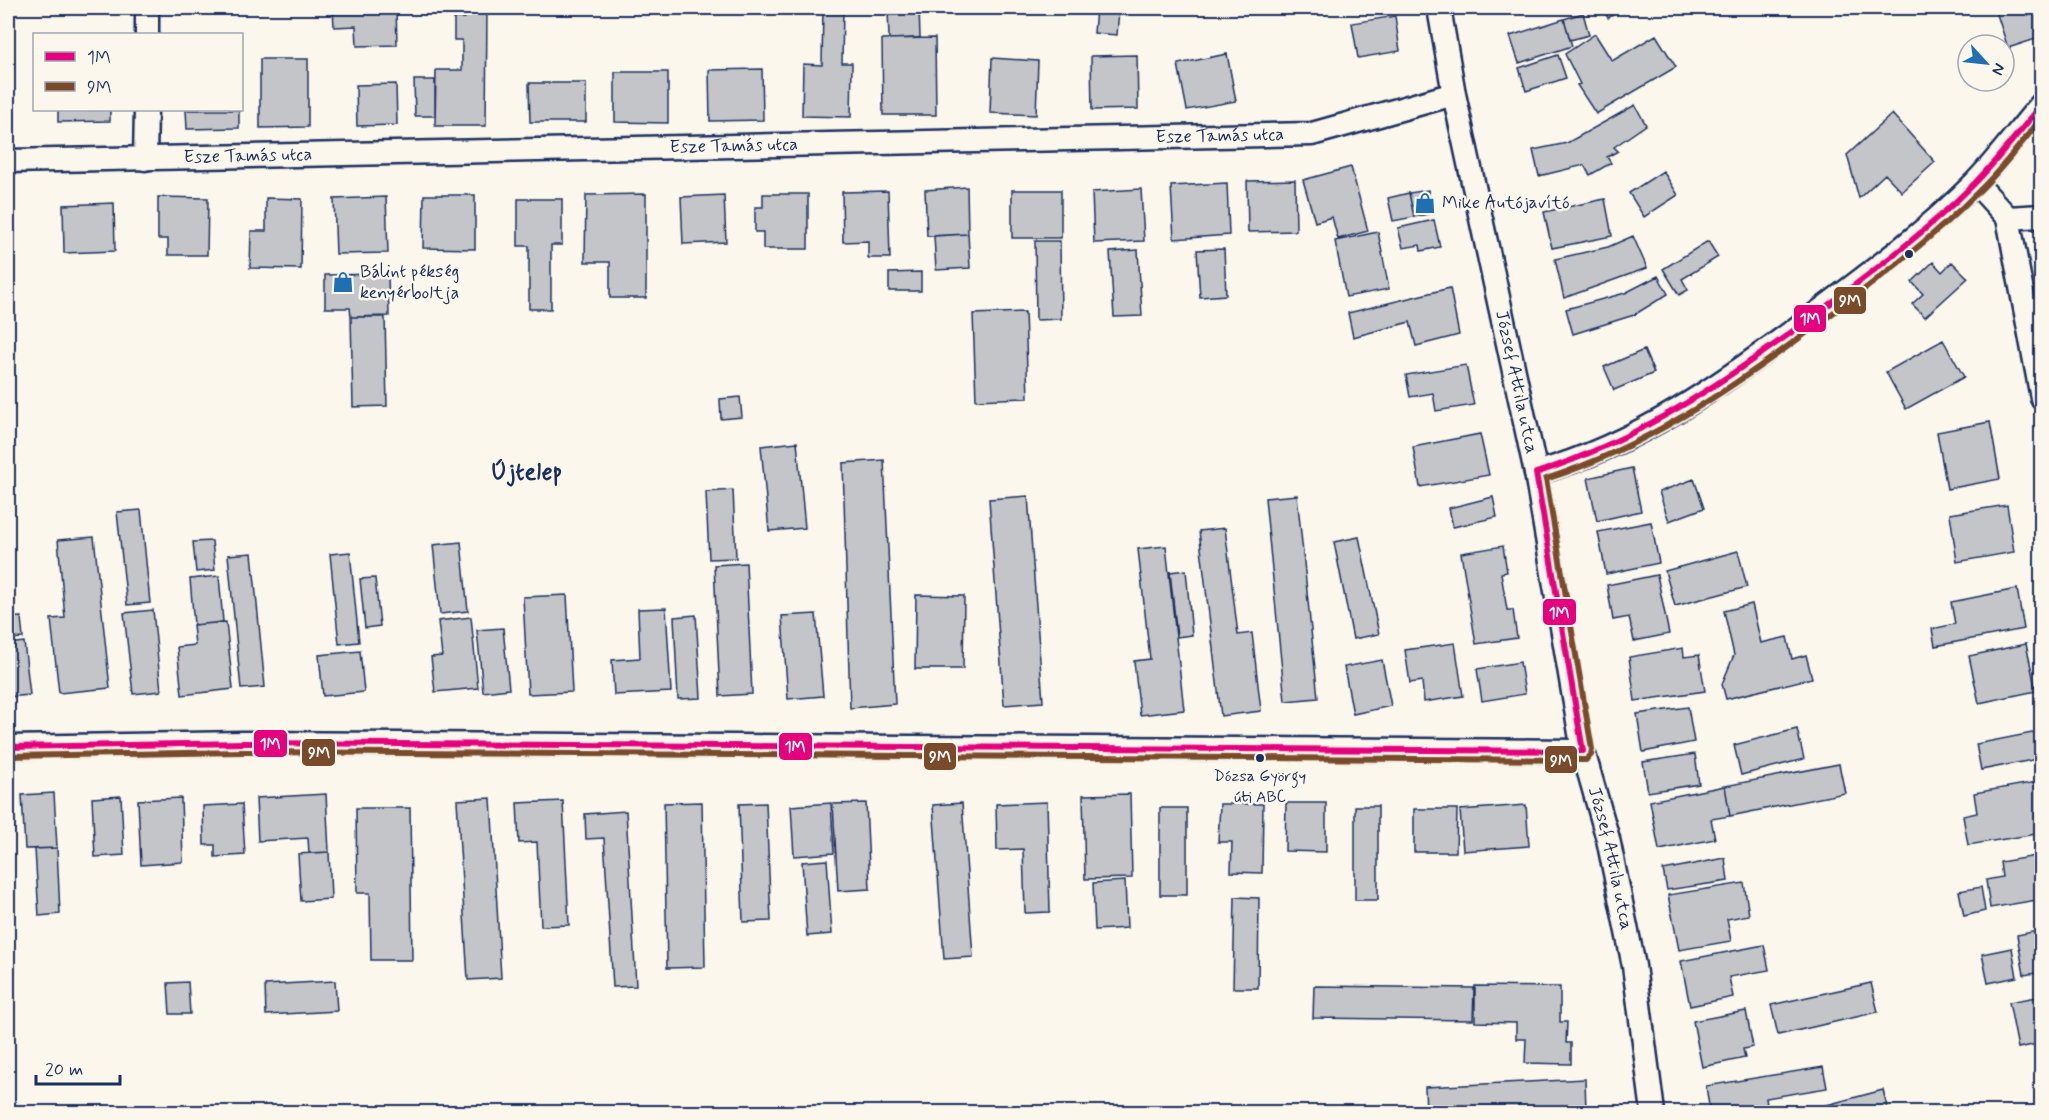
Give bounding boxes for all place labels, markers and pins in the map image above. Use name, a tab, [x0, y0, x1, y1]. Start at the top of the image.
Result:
shop icon: Mike Autójavító	[1413, 191, 1437, 215]
place label: Mike Autójavító	[1442, 191, 1570, 215]
unlabelled marker	[1903, 248, 1915, 260]
place label: Bálint pékség kenyérboltja	[360, 260, 459, 305]
shop icon: Bálint pékség kenyérboltja	[331, 270, 355, 294]
marker: Dózsa György úti ABC	[1254, 752, 1266, 764]
place label: Dózsa György úti ABC	[1214, 766, 1306, 808]

